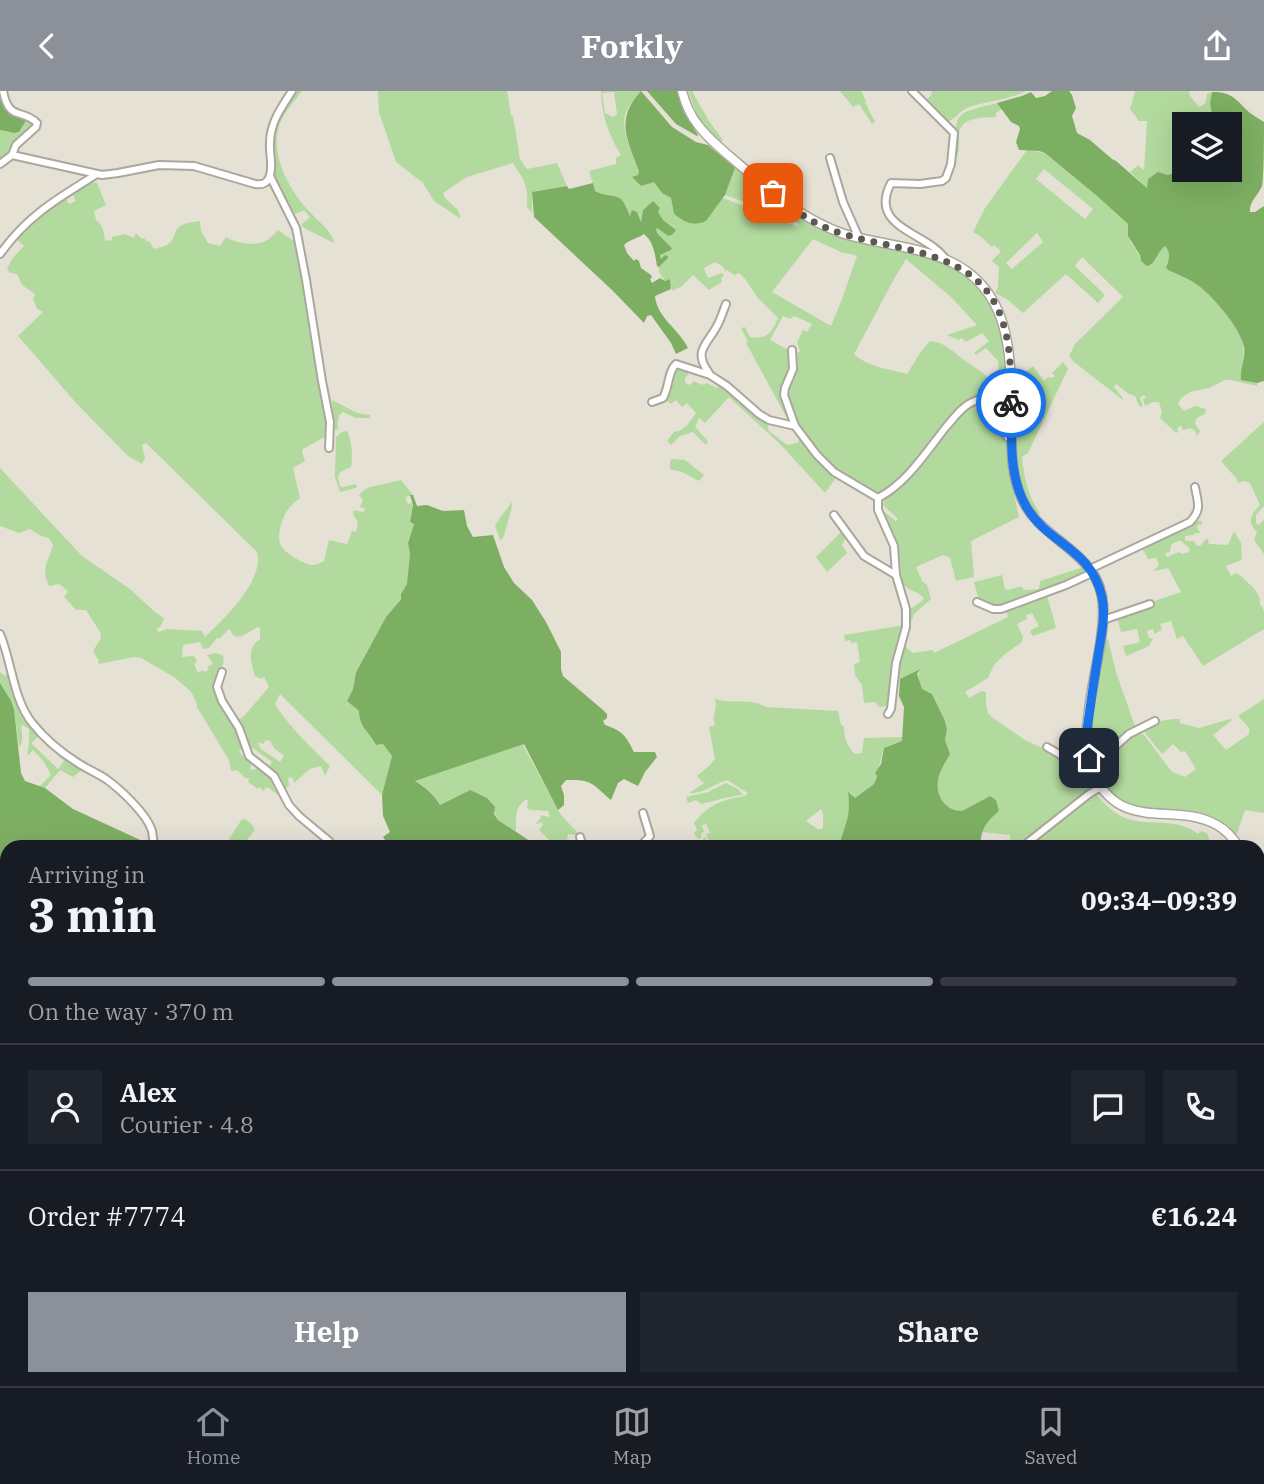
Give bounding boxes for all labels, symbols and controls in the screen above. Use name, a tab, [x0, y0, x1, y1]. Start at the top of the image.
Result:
text: Forkly	[581, 25, 683, 67]
icon: back	[28, 27, 66, 65]
icon: share	[1198, 27, 1236, 65]
map controls	[1172, 112, 1242, 182]
button: layers	[1172, 112, 1242, 182]
pin	[743, 163, 803, 223]
icon: bag	[754, 174, 792, 212]
courier	[976, 368, 1046, 438]
icon: bike	[992, 384, 1030, 422]
pin	[1059, 728, 1119, 788]
icon: home	[1070, 739, 1108, 777]
text: Arriving in	[28, 859, 145, 889]
text: 09:34–09:39	[1081, 883, 1237, 917]
text: 3 min	[28, 885, 157, 945]
text: On the way · 370 m	[28, 996, 234, 1026]
button: person	[28, 1070, 102, 1144]
button: chat	[1071, 1070, 1145, 1144]
button: phone	[1163, 1070, 1237, 1144]
text: Alex	[120, 1075, 176, 1109]
text: Courier · 4.8	[120, 1109, 254, 1139]
text: Order #7774	[28, 1199, 186, 1233]
text: €16.24	[1151, 1199, 1237, 1233]
button: Help	[28, 1292, 626, 1372]
button: Share	[640, 1292, 1237, 1372]
tab: Home	[186, 1403, 240, 1469]
tab: Map	[613, 1403, 652, 1469]
tab: Saved	[1024, 1403, 1078, 1469]

